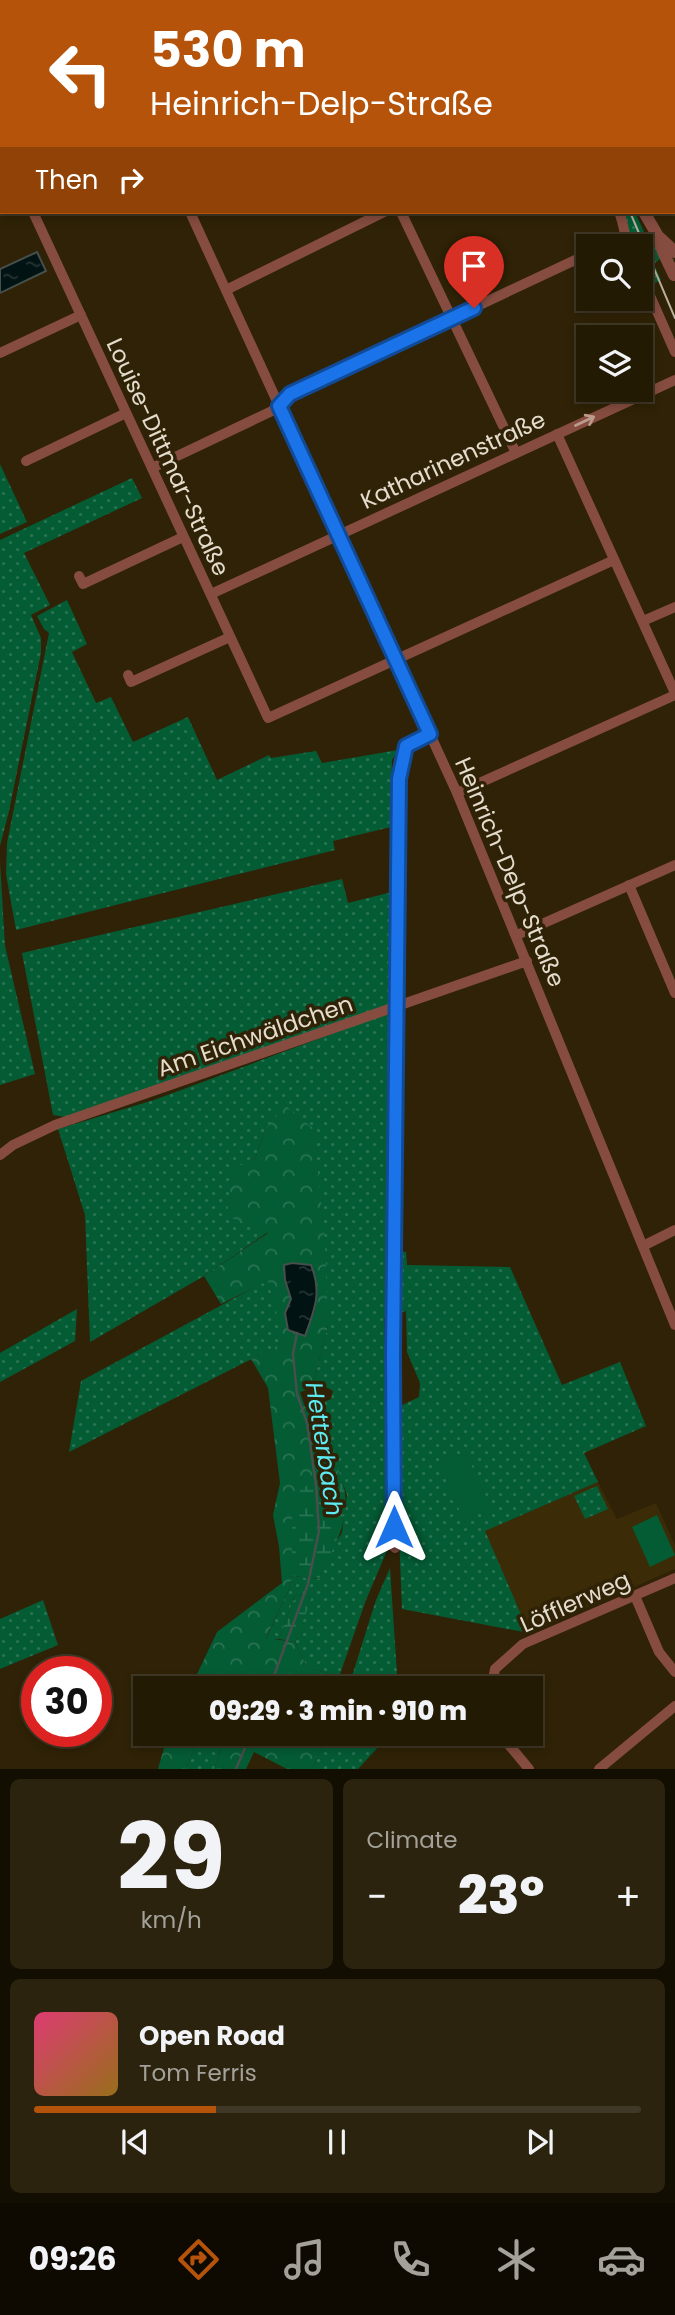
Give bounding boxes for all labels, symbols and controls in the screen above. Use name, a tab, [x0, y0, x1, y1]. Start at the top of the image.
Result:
text: 530 m	[150, 16, 306, 84]
icon: left	[35, 28, 126, 119]
text: Heinrich-Delp-Straße	[150, 81, 493, 126]
icon: right	[112, 161, 150, 199]
text: Then	[35, 162, 98, 198]
map controls	[576, 234, 653, 402]
button: search	[576, 234, 653, 311]
pin	[444, 236, 504, 308]
icon: arrive	[455, 247, 493, 285]
button: layers	[576, 325, 653, 402]
street label: Louise-Dittmar-Straße	[99, 333, 237, 581]
street label: Katharinenstraße	[355, 403, 551, 517]
one-way arrow	[574, 414, 595, 427]
street label: Heinrich-Delp-Straße	[447, 752, 573, 992]
street label: Am Eichwäldchen	[153, 988, 357, 1084]
water label: Hetterbach	[298, 1380, 351, 1518]
position arrow	[357, 1490, 431, 1564]
street label: Löfflerweg	[515, 1564, 635, 1640]
speed limit sign: 30	[21, 1656, 112, 1747]
text: 09:29 · 3 min · 910 m	[209, 1693, 467, 1729]
text: 29	[117, 1793, 225, 1921]
text: Climate	[367, 1824, 457, 1856]
text: 23°	[458, 1859, 544, 1932]
text: −	[367, 1870, 387, 1923]
text: +	[615, 1870, 641, 1923]
text: km/h	[141, 1904, 202, 1936]
text: Open Road	[139, 2018, 285, 2054]
text: Tom Ferris	[139, 2057, 257, 2089]
icon: previous	[116, 2123, 154, 2161]
icon: pause	[318, 2123, 356, 2161]
icon: next	[521, 2123, 559, 2161]
icon: directions	[174, 2235, 223, 2284]
icon: music	[280, 2235, 329, 2284]
icon: phone	[386, 2235, 435, 2284]
icon: climate	[492, 2235, 541, 2284]
icon: car	[597, 2235, 646, 2284]
text: 09:26	[28, 2236, 117, 2281]

